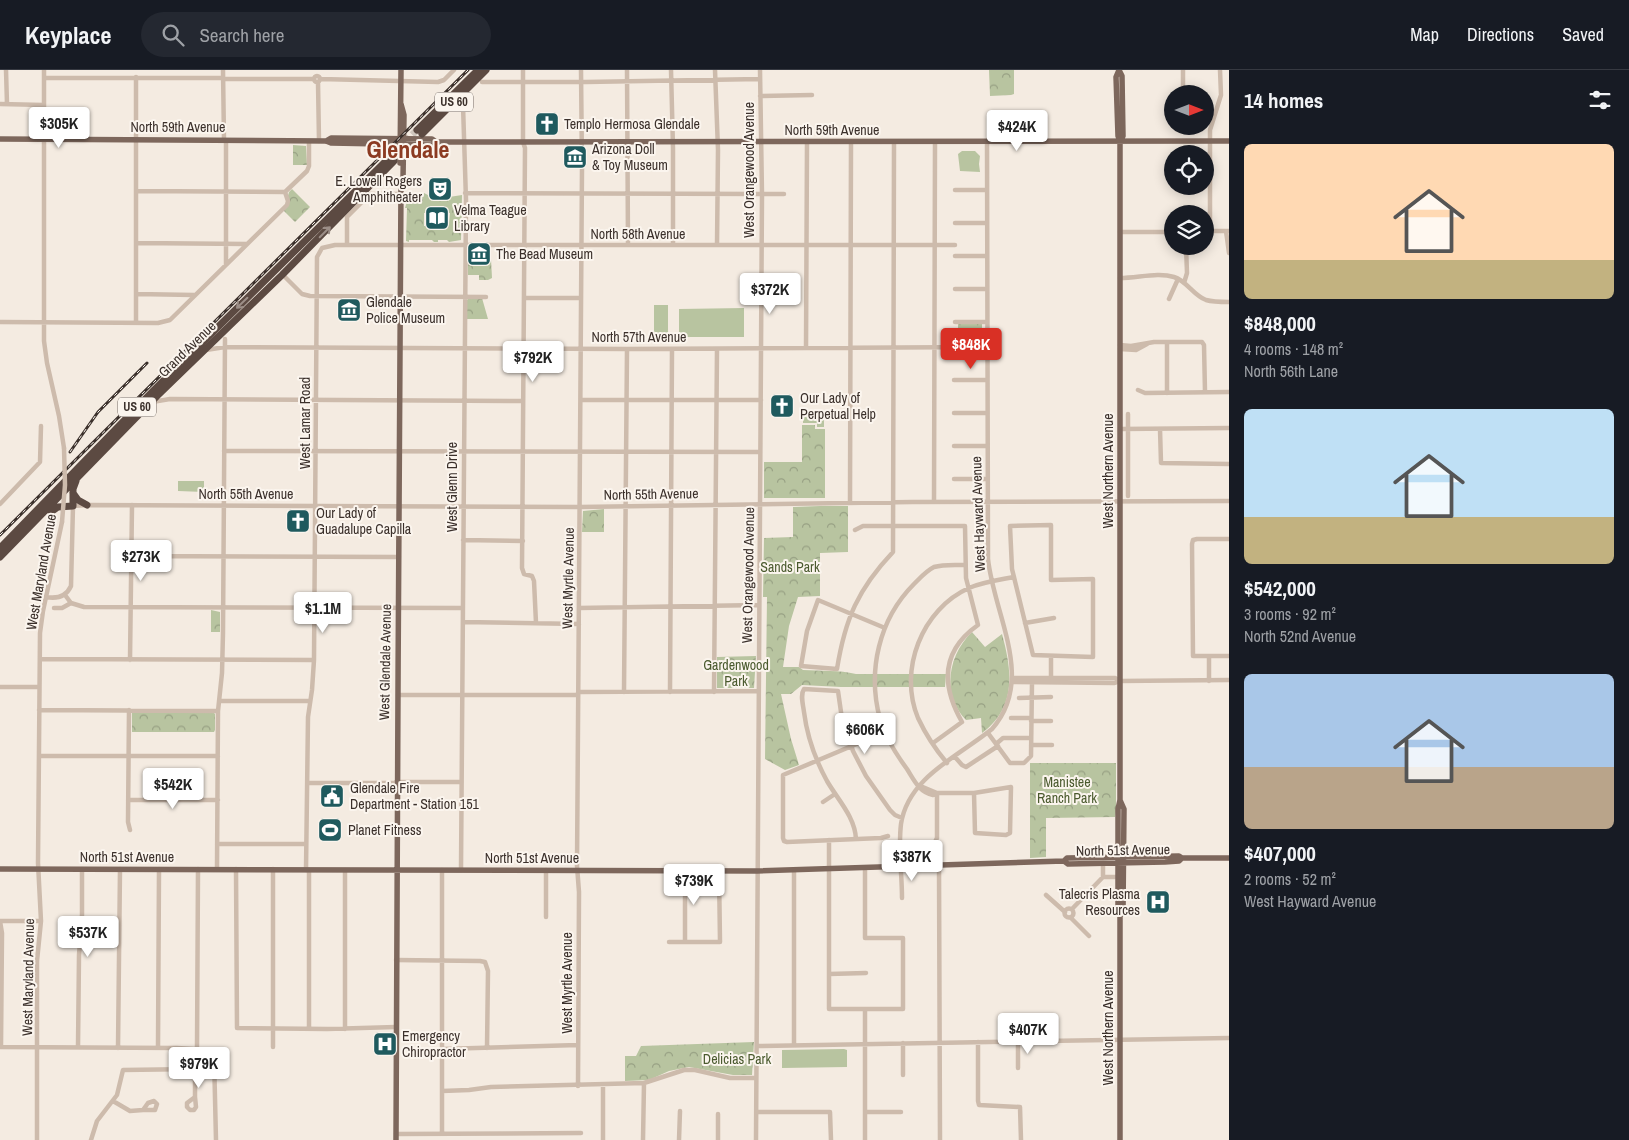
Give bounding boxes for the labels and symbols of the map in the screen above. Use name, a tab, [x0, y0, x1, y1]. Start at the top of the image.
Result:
north arrow	[1164, 85, 1214, 135]
road number: US 60	[435, 92, 473, 112]
street label: West Orangewood Avenue	[740, 102, 758, 238]
pin: $305K	[24, 106, 94, 149]
pin: $424K	[982, 109, 1052, 152]
church icon: Templo Hermosa Glendale	[534, 111, 560, 137]
place label: Templo Hermosa Glendale	[564, 115, 700, 133]
street label: North 59th Avenue	[131, 118, 225, 136]
street label: North 59th Avenue	[785, 121, 879, 139]
district label: Glendale	[366, 133, 450, 165]
place label: Arizona Doll & Toy Museum	[591, 140, 668, 174]
museum icon: Arizona Doll & Toy Museum	[562, 144, 588, 170]
place label: E. Lowell Rogers Amphitheater	[335, 172, 422, 206]
theatre icon: E. Lowell Rogers Amphitheater	[427, 176, 453, 202]
place label: Velma Teague Library	[454, 201, 527, 235]
library icon: Velma Teague Library	[424, 205, 450, 231]
street label: North 58th Avenue	[591, 225, 685, 243]
one-way arrow	[319, 226, 331, 238]
museum icon: The Bead Museum	[466, 241, 492, 267]
place label: The Bead Museum	[496, 245, 593, 263]
pin: $372K	[735, 272, 805, 315]
place label: Glendale Police Museum	[366, 293, 445, 327]
one-way arrow	[236, 297, 249, 309]
museum icon: Glendale Police Museum	[336, 297, 362, 323]
street label: Grand Avenue	[154, 317, 220, 381]
street label: North 57th Avenue	[592, 328, 686, 346]
pin: $848K	[936, 328, 1006, 370]
pin: $792K	[498, 340, 568, 383]
street label: West Lamar Road	[296, 377, 314, 469]
place label: Our Lady of Perpetual Help	[800, 389, 876, 423]
church icon: Our Lady of Perpetual Help	[769, 393, 795, 419]
road number: US 60	[118, 398, 156, 417]
street label: West Northern Avenue	[1099, 413, 1117, 529]
street label: West Glenn Drive	[443, 442, 461, 532]
street label: West Hayward Avenue	[967, 456, 989, 572]
street label: North 55th Avenue	[603, 484, 699, 504]
street label: North 55th Avenue	[199, 485, 293, 503]
place label: Our Lady of Guadalupe Capilla	[316, 504, 412, 538]
street label: West Orangewood Avenue	[738, 507, 758, 643]
church icon: Our Lady of Guadalupe Capilla	[285, 508, 311, 534]
street label: West Maryland Avenue	[22, 513, 60, 631]
street label: West Myrtle Avenue	[558, 527, 578, 629]
pin: $273K	[106, 540, 176, 582]
park label: Sands Park	[760, 558, 820, 576]
pin: $1.1M	[288, 592, 358, 634]
street label: West Glendale Avenue	[375, 604, 395, 720]
park label: Gardenwood Park	[703, 656, 769, 690]
pin: $606K	[830, 712, 900, 755]
pin: $542K	[138, 768, 208, 810]
park label: Manistee Ranch Park	[1037, 773, 1097, 807]
place label: Glendale Fire Department - Station 151	[350, 779, 480, 813]
public building icon: Glendale Fire Department - Station 151	[319, 783, 345, 809]
sports icon: Planet Fitness	[317, 817, 343, 843]
place label: Planet Fitness	[348, 821, 422, 839]
pin: $387K	[877, 840, 947, 882]
street label: North 51st Avenue	[1076, 840, 1170, 860]
street label: North 51st Avenue	[80, 848, 174, 866]
street label: North 51st Avenue	[485, 849, 579, 867]
pin: $739K	[659, 864, 729, 906]
place label: Talecris Plasma Resources	[1059, 885, 1141, 919]
hospital icon: Talecris Plasma Resources	[1145, 889, 1171, 915]
pin: $537K	[53, 916, 123, 958]
street label: West Maryland Avenue	[18, 918, 38, 1036]
street label: West Myrtle Avenue	[558, 932, 576, 1034]
street label: West Northern Avenue	[1099, 970, 1117, 1086]
pin: $407K	[993, 1012, 1063, 1055]
place label: Emergency Chiropractor	[402, 1027, 466, 1061]
hospital icon: Emergency Chiropractor	[372, 1031, 398, 1057]
pin: $979K	[164, 1046, 234, 1089]
park label: Delicias Park	[703, 1050, 771, 1068]

